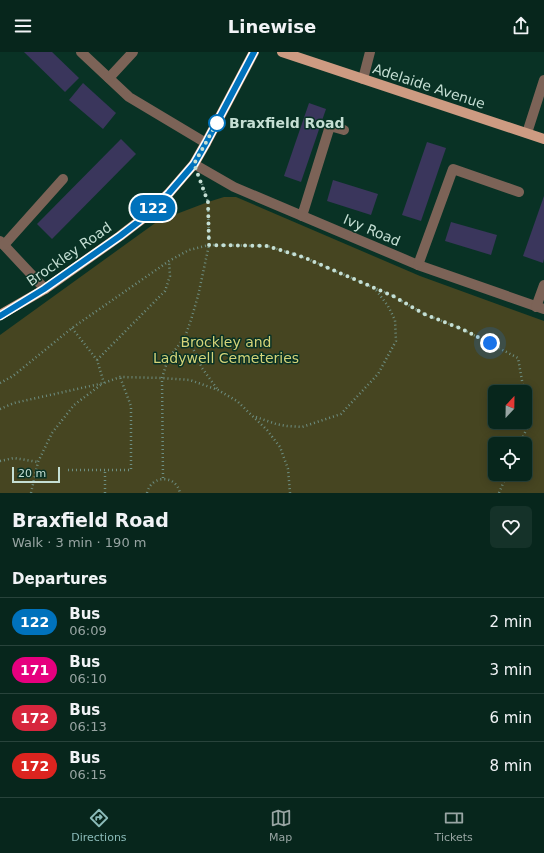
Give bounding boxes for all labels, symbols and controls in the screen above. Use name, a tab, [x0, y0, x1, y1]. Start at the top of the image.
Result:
icon: menu	[12, 15, 34, 37]
icon: share	[510, 15, 532, 37]
text: Linewise	[228, 16, 316, 37]
street label: Adelaide Avenue	[371, 60, 487, 112]
marker: Braxfield Road	[208, 114, 226, 132]
place label: Braxfield Road	[229, 115, 345, 131]
line badge: 122	[130, 195, 176, 221]
text: 122	[138, 200, 168, 216]
street label: Ivy Road	[341, 211, 403, 249]
street label: Brockley Road	[24, 219, 114, 289]
your location	[480, 333, 500, 353]
park label: Brockley and Ladywell Cemeteries	[153, 334, 299, 366]
north arrow	[488, 385, 532, 429]
map controls	[488, 385, 532, 481]
button: locate	[488, 437, 532, 481]
scale bar	[12, 465, 60, 484]
text: 20 m	[18, 467, 46, 480]
button: heart	[490, 506, 532, 548]
text: Braxfield Road	[12, 509, 169, 531]
text: Walk · 3 min · 190 m	[12, 535, 146, 550]
text: Departures	[12, 570, 107, 588]
text: Bus	[69, 605, 100, 623]
text: 2 min	[489, 613, 532, 631]
text: 122	[20, 614, 49, 630]
text: 06:09	[69, 623, 107, 638]
text: Bus	[69, 653, 100, 671]
text: 3 min	[489, 661, 532, 679]
text: 171	[20, 662, 49, 678]
text: 06:10	[69, 671, 107, 686]
text: Bus	[69, 701, 100, 719]
text: 6 min	[489, 709, 532, 727]
text: 172	[20, 710, 49, 726]
text: 06:13	[69, 719, 107, 734]
text: Bus	[69, 749, 100, 767]
text: 8 min	[489, 757, 532, 775]
text: 172	[20, 758, 49, 774]
text: 06:15	[69, 767, 107, 782]
tab: Directions	[71, 807, 127, 844]
tab: Map	[269, 807, 292, 844]
tab: Tickets	[435, 807, 473, 844]

